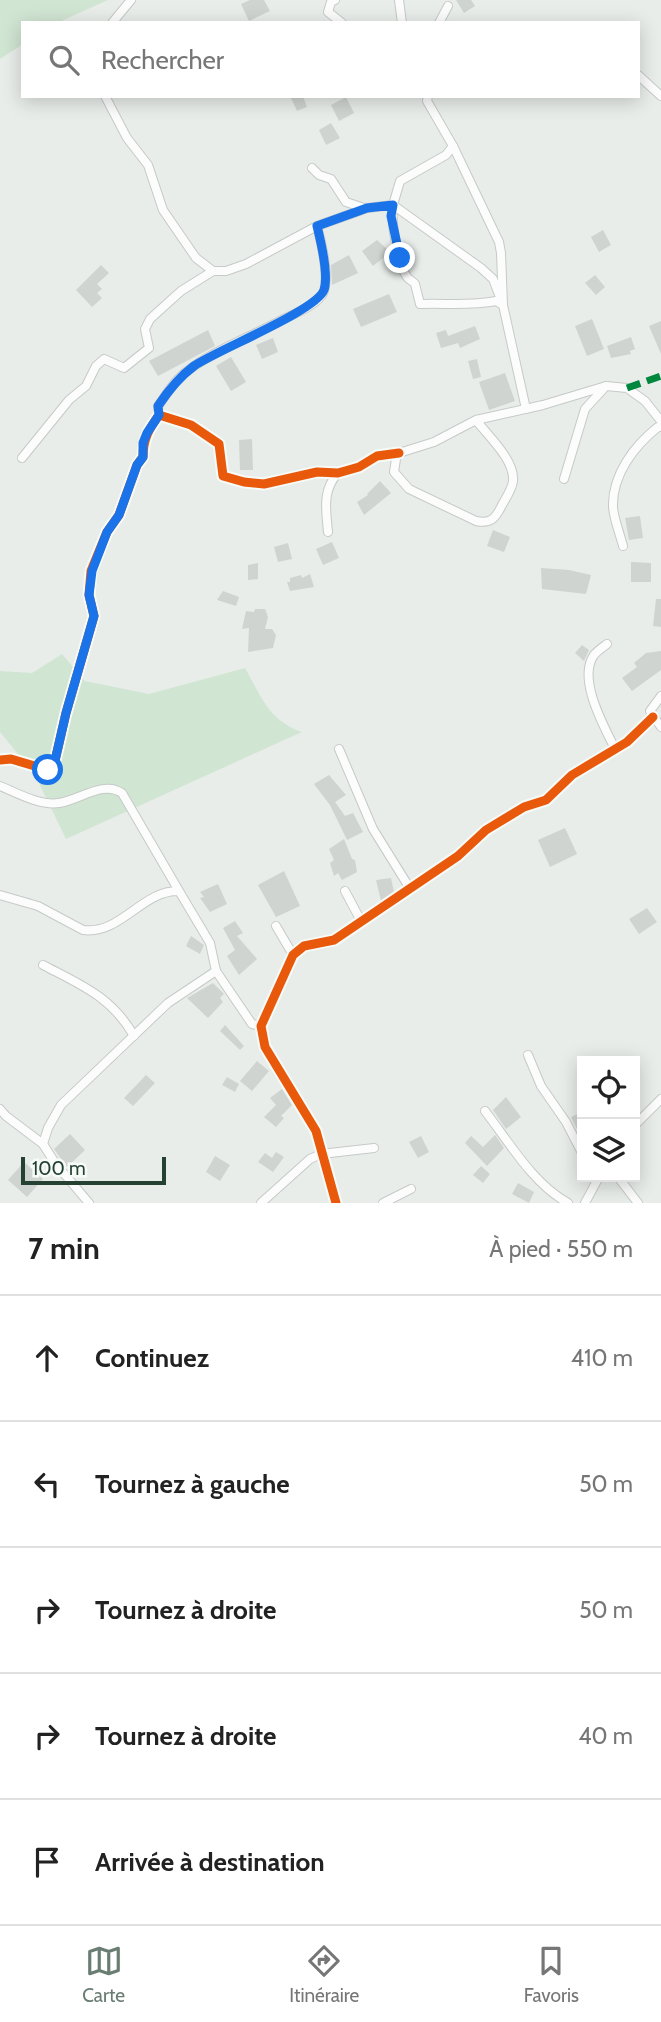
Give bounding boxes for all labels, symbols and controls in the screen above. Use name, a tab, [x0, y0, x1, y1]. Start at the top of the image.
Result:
search box	[21, 21, 640, 98]
icon: search	[45, 41, 83, 79]
text: Rechercher	[101, 44, 224, 76]
route end	[384, 242, 415, 273]
route start	[32, 754, 63, 785]
map controls	[577, 1056, 640, 1182]
button: locate	[577, 1056, 640, 1119]
button: layers	[577, 1119, 640, 1182]
scale bar	[21, 1154, 166, 1186]
text: 100 m	[32, 1157, 86, 1180]
text: 7 min	[28, 1230, 100, 1267]
text: À pied · 550 m	[489, 1235, 633, 1263]
icon: ahead	[28, 1339, 66, 1377]
text: Continuez	[95, 1342, 209, 1374]
text: 410 m	[571, 1344, 633, 1372]
icon: left	[28, 1465, 66, 1503]
text: Tournez à gauche	[95, 1468, 290, 1500]
text: 50 m	[579, 1470, 633, 1498]
icon: right	[28, 1591, 66, 1629]
text: Tournez à droite	[95, 1594, 277, 1626]
text: 50 m	[579, 1596, 633, 1624]
icon: right	[28, 1717, 66, 1755]
text: Tournez à droite	[95, 1720, 277, 1752]
text: 40 m	[578, 1722, 633, 1750]
icon: arrive	[28, 1843, 66, 1881]
text: Arrivée à destination	[95, 1846, 325, 1878]
tab: Carte	[82, 1942, 125, 2007]
tab: Itinéraire	[289, 1942, 359, 2007]
tab: Favoris	[524, 1942, 579, 2007]

